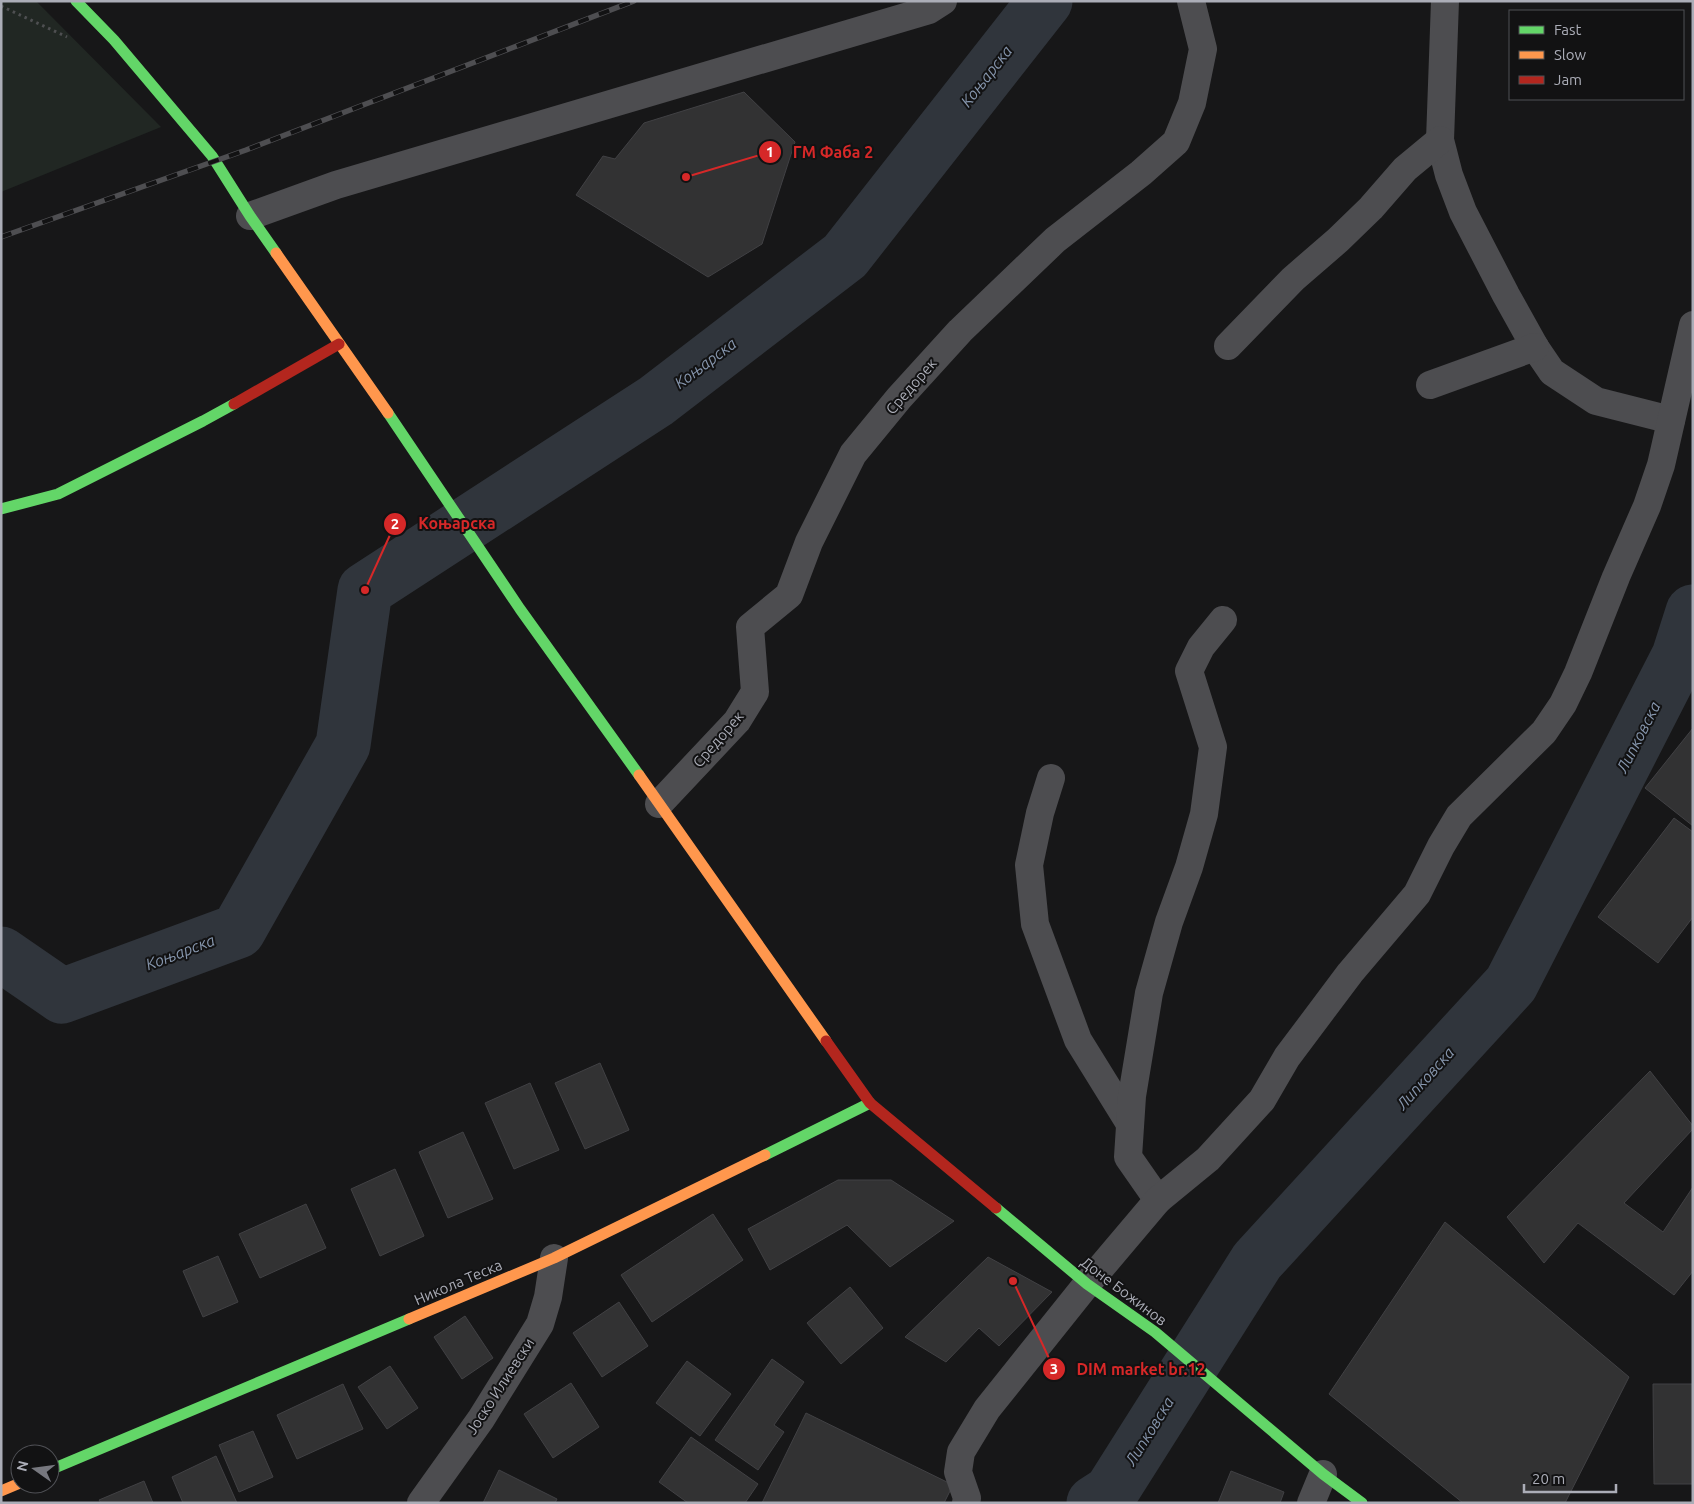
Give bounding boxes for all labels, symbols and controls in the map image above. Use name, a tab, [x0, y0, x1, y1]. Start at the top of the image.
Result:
legend	[1509, 10, 1684, 100]
text: Fast	[1554, 21, 1582, 38]
water label: Коњарска	[957, 42, 1016, 110]
text: Slow	[1554, 46, 1587, 63]
text: Jam	[1554, 71, 1582, 88]
callout: ГМ Фаба 2	[757, 137, 883, 168]
text: 1	[766, 143, 774, 160]
text: ГМ Фаба 2	[793, 143, 873, 161]
water label: Коњарска	[671, 334, 740, 392]
street label: Средорек	[882, 354, 940, 417]
callout: Коњарска	[383, 508, 505, 539]
text: Коњарска	[418, 514, 496, 532]
text: 2	[391, 515, 399, 532]
water label: Липковска	[1612, 698, 1664, 776]
street label: Средорек	[689, 707, 747, 770]
water label: Коњарска	[143, 930, 217, 973]
water label: Липковска	[1392, 1043, 1458, 1113]
street label: Доне Божинов	[1078, 1253, 1170, 1329]
street label: Никола Теска	[412, 1256, 504, 1308]
street label: Јоско Илиевски	[463, 1335, 537, 1437]
callout: DIM market br.12	[1042, 1354, 1216, 1385]
text: 3	[1050, 1360, 1058, 1377]
text: DIM market br.12	[1076, 1360, 1206, 1378]
water label: Липковска	[1120, 1393, 1177, 1469]
north arrow	[10, 1444, 60, 1494]
text: N	[13, 1459, 31, 1473]
scale bar	[1524, 1462, 1616, 1494]
text: 20 m	[1532, 1470, 1565, 1487]

